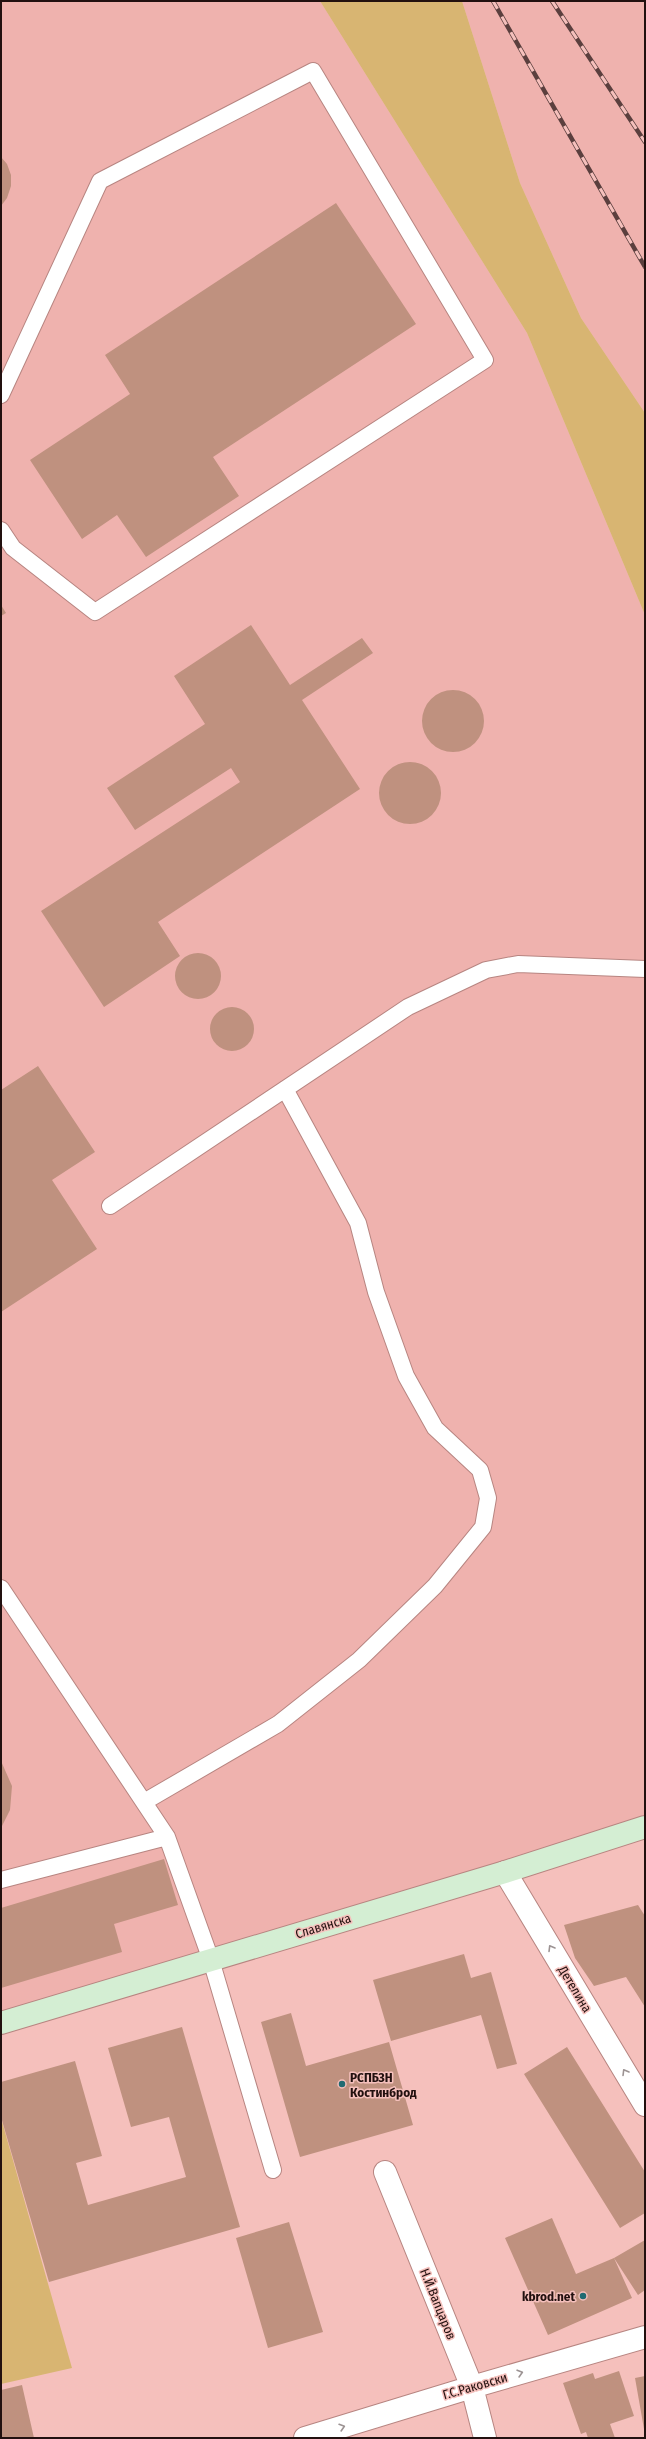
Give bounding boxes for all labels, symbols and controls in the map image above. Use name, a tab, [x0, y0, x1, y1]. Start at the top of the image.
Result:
street label: Славянска	[293, 1910, 353, 1942]
one-way arrow	[548, 1945, 556, 1952]
street label: Детелина	[555, 1962, 595, 2015]
one-way arrow	[622, 2069, 630, 2076]
place label: РСПБЗН Костинброд	[350, 2070, 417, 2100]
marker: РСПБЗН Костинброд	[337, 2079, 347, 2089]
street label: Н.Й.Вапцаров	[417, 2266, 459, 2342]
place label: kbrod.net	[522, 2289, 575, 2304]
marker: kbrod.net	[578, 2291, 588, 2301]
one-way arrow	[516, 2369, 523, 2378]
street label: Г.С.Раковски	[441, 2370, 509, 2402]
one-way arrow	[338, 2423, 345, 2431]

